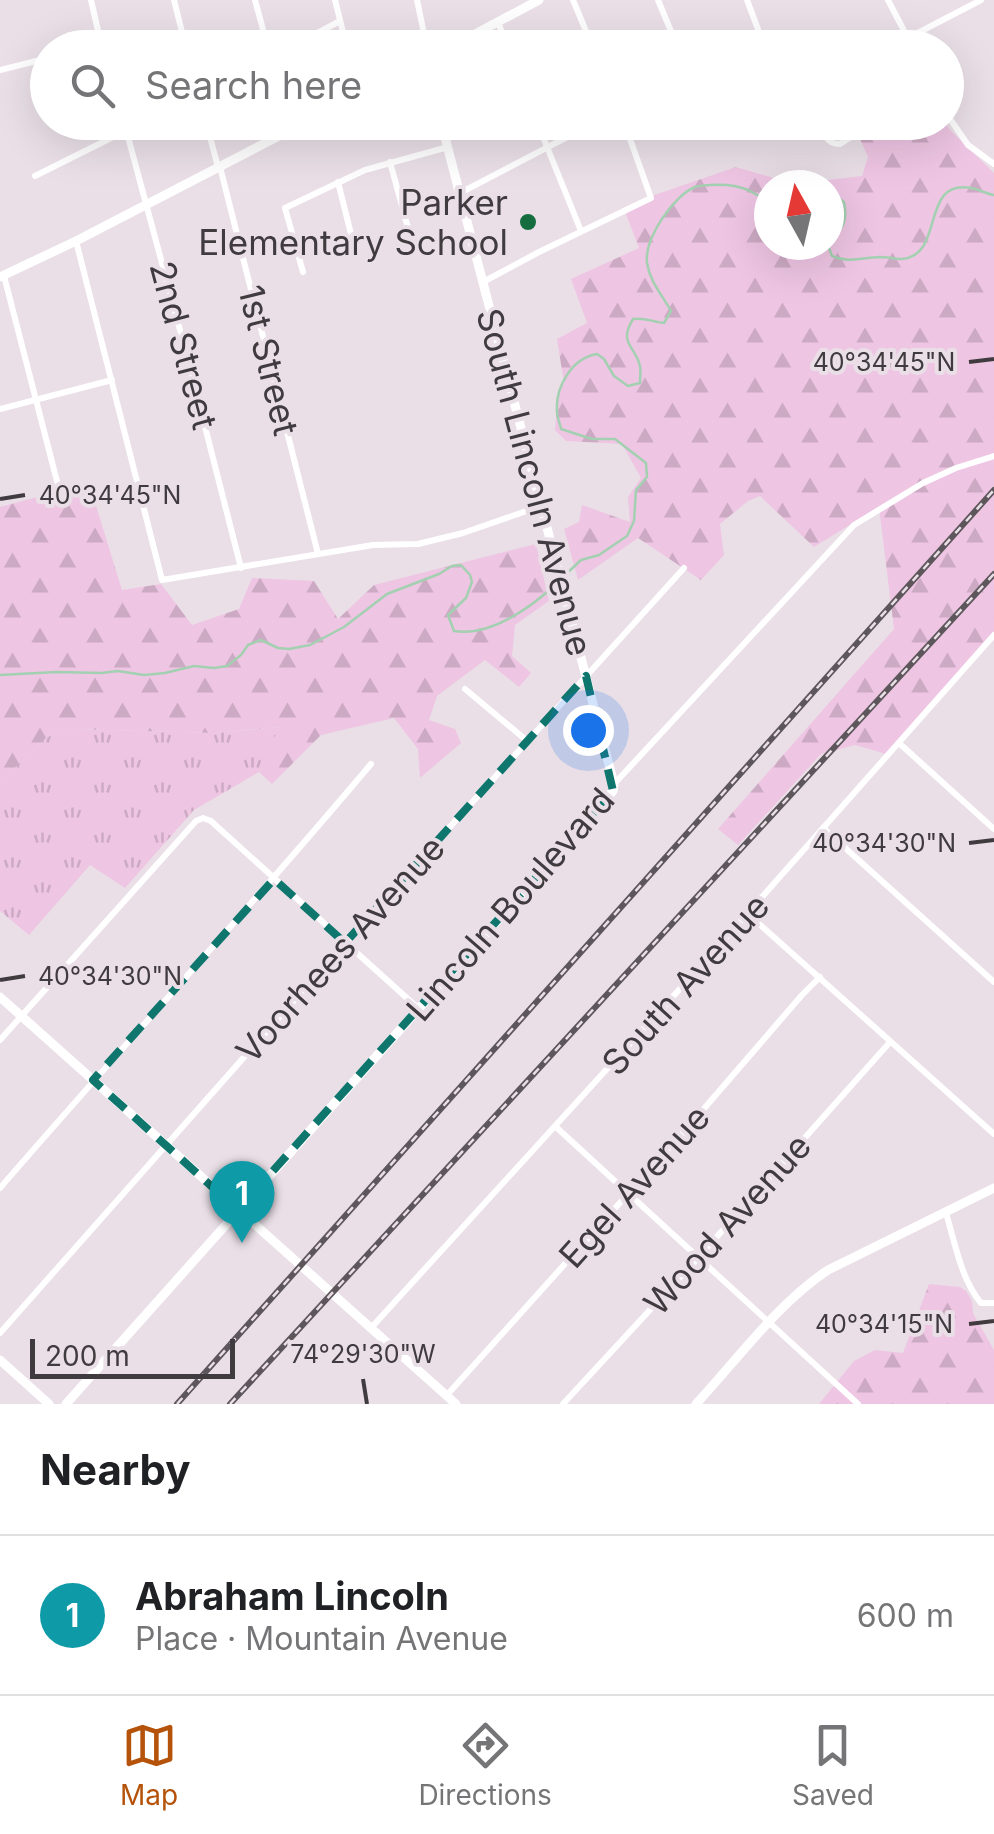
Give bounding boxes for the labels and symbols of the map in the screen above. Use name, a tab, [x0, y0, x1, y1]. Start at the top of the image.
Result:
north arrow	[754, 170, 844, 260]
place label: Parker Elementary School	[198, 181, 508, 263]
marker: Parker Elementary School	[517, 211, 539, 233]
street label: 2nd Street	[141, 256, 227, 434]
street label: 1st Street	[230, 281, 308, 439]
street label: South Lincoln Avenue	[468, 304, 602, 660]
text: 40°34'45"N	[813, 347, 955, 377]
text: 40°34'45"N	[39, 480, 181, 510]
your location	[563, 705, 614, 756]
street label: Lincoln Boulevard	[397, 779, 623, 1029]
street label: Voorhees Avenue	[227, 827, 453, 1071]
text: 40°34'30"N	[812, 828, 956, 858]
street label: South Avenue	[593, 885, 777, 1083]
text: 40°34'30"N	[38, 961, 182, 991]
street label: Egel Avenue	[550, 1096, 718, 1276]
street label: Wood Avenue	[635, 1125, 819, 1323]
pin: 1	[210, 1160, 274, 1243]
text: 40°34'15"N	[815, 1309, 953, 1339]
scale bar	[30, 1334, 235, 1378]
text: 74°29'30"W	[290, 1339, 436, 1369]

